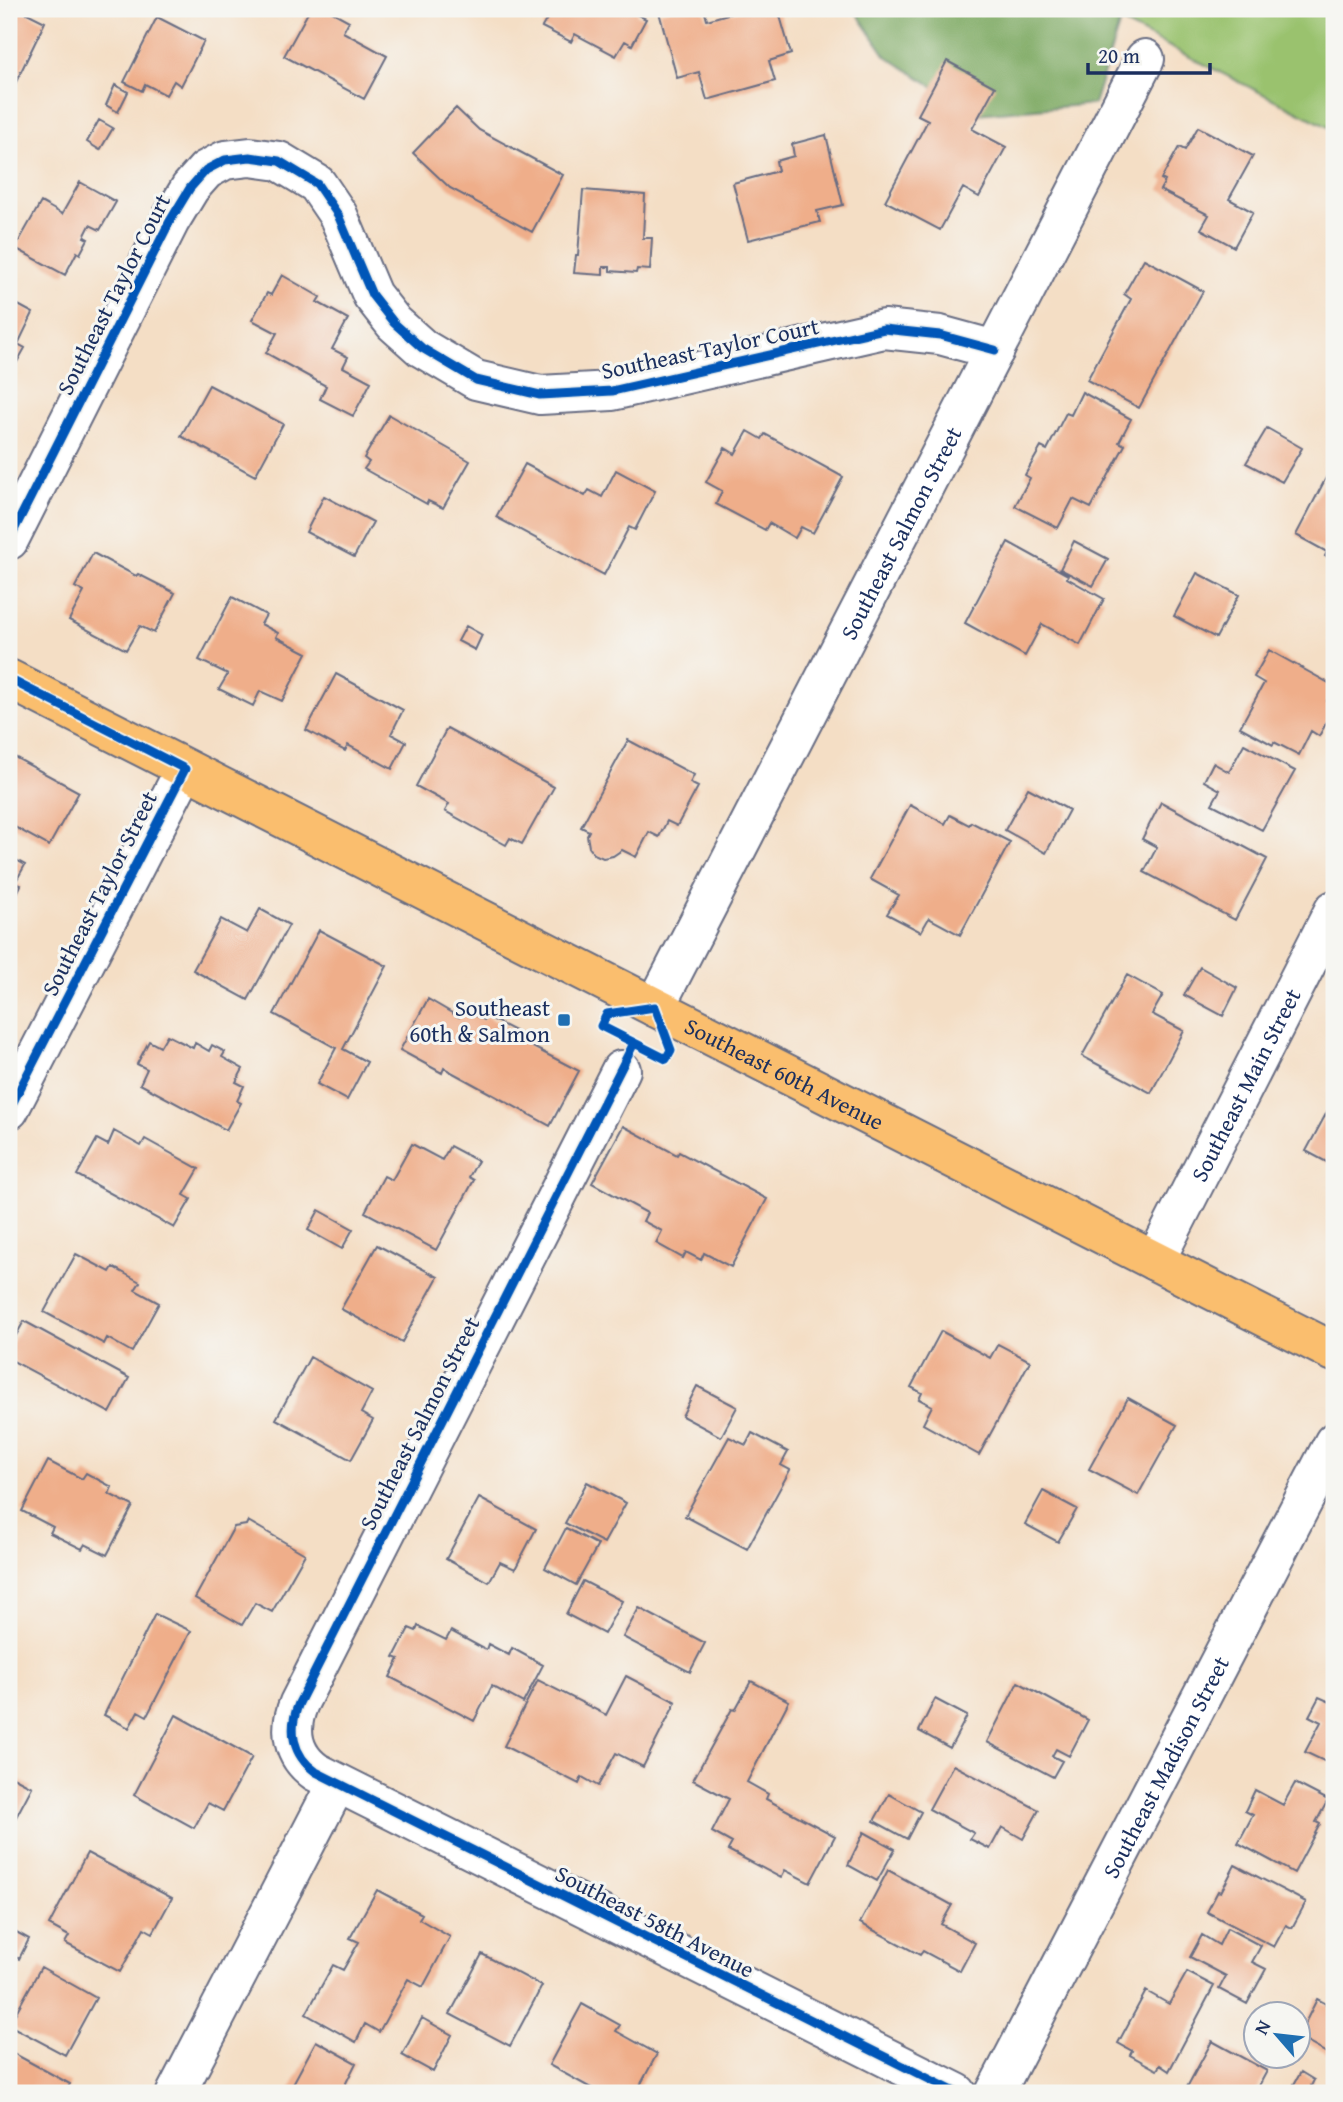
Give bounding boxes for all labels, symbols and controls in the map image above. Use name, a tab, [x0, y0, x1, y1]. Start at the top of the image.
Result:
scale bar	[1088, 32, 1210, 76]
text: 20 m	[1098, 40, 1140, 71]
street label: Southeast Taylor Court	[48, 188, 178, 400]
street label: Southeast Taylor Court	[598, 309, 822, 387]
street label: Southeast Salmon Street	[831, 420, 969, 645]
street label: Southeast Taylor Street	[33, 785, 165, 1001]
street label: Southeast Main Street	[1182, 982, 1308, 1187]
place label: Southeast 60th & Salmon	[409, 991, 550, 1050]
street label: Southeast 60th Avenue	[679, 1009, 890, 1137]
marker: Southeast 60th & Salmon	[556, 1012, 572, 1028]
street label: Southeast Salmon Street	[351, 1311, 487, 1535]
street label: Southeast Madison Street	[1094, 1650, 1236, 1883]
street label: Southeast 58th Avenue	[550, 1857, 760, 1985]
north arrow	[1242, 2000, 1312, 2070]
text: N	[1247, 2015, 1277, 2039]

